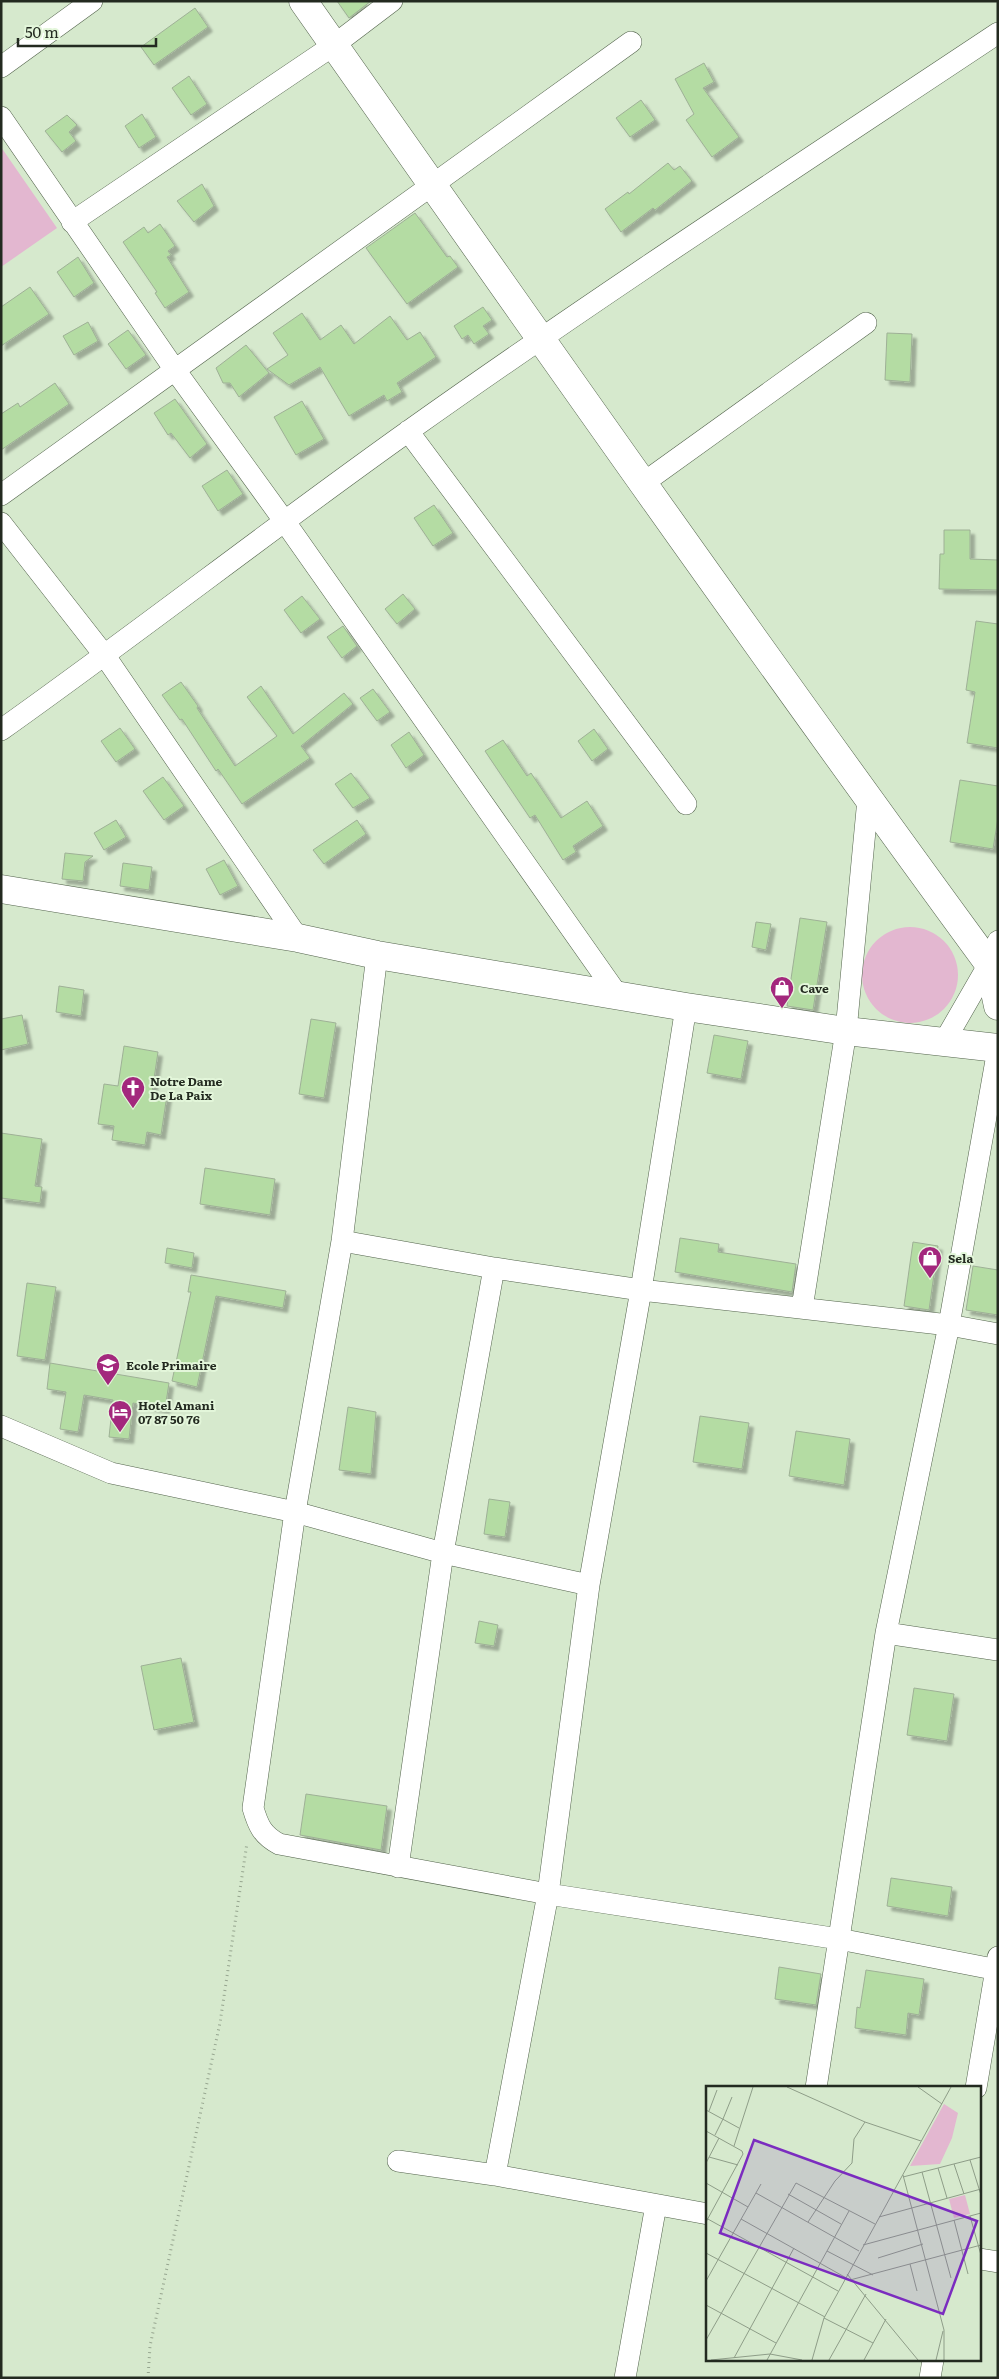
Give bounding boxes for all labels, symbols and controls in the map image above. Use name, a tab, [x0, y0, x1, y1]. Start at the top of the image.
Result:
scale bar	[18, 15, 155, 47]
text: 50 m	[25, 20, 59, 43]
shop icon: Cave	[769, 975, 795, 1009]
place label: Cave	[800, 979, 829, 997]
place label: Notre Dame De La Paix	[150, 1072, 223, 1104]
church icon: Notre Dame De La Paix	[120, 1075, 146, 1109]
shop icon: Sela	[917, 1245, 943, 1279]
place label: Sela	[948, 1249, 973, 1267]
school or university icon: Ecole Primaire	[95, 1352, 121, 1386]
place label: Ecole Primaire	[126, 1356, 217, 1374]
place label: Hotel Amani 07 87 50 76	[138, 1396, 215, 1428]
hotel icon: Hotel Amani 07 87 50 76	[107, 1399, 133, 1433]
inset map	[706, 2086, 982, 2362]

